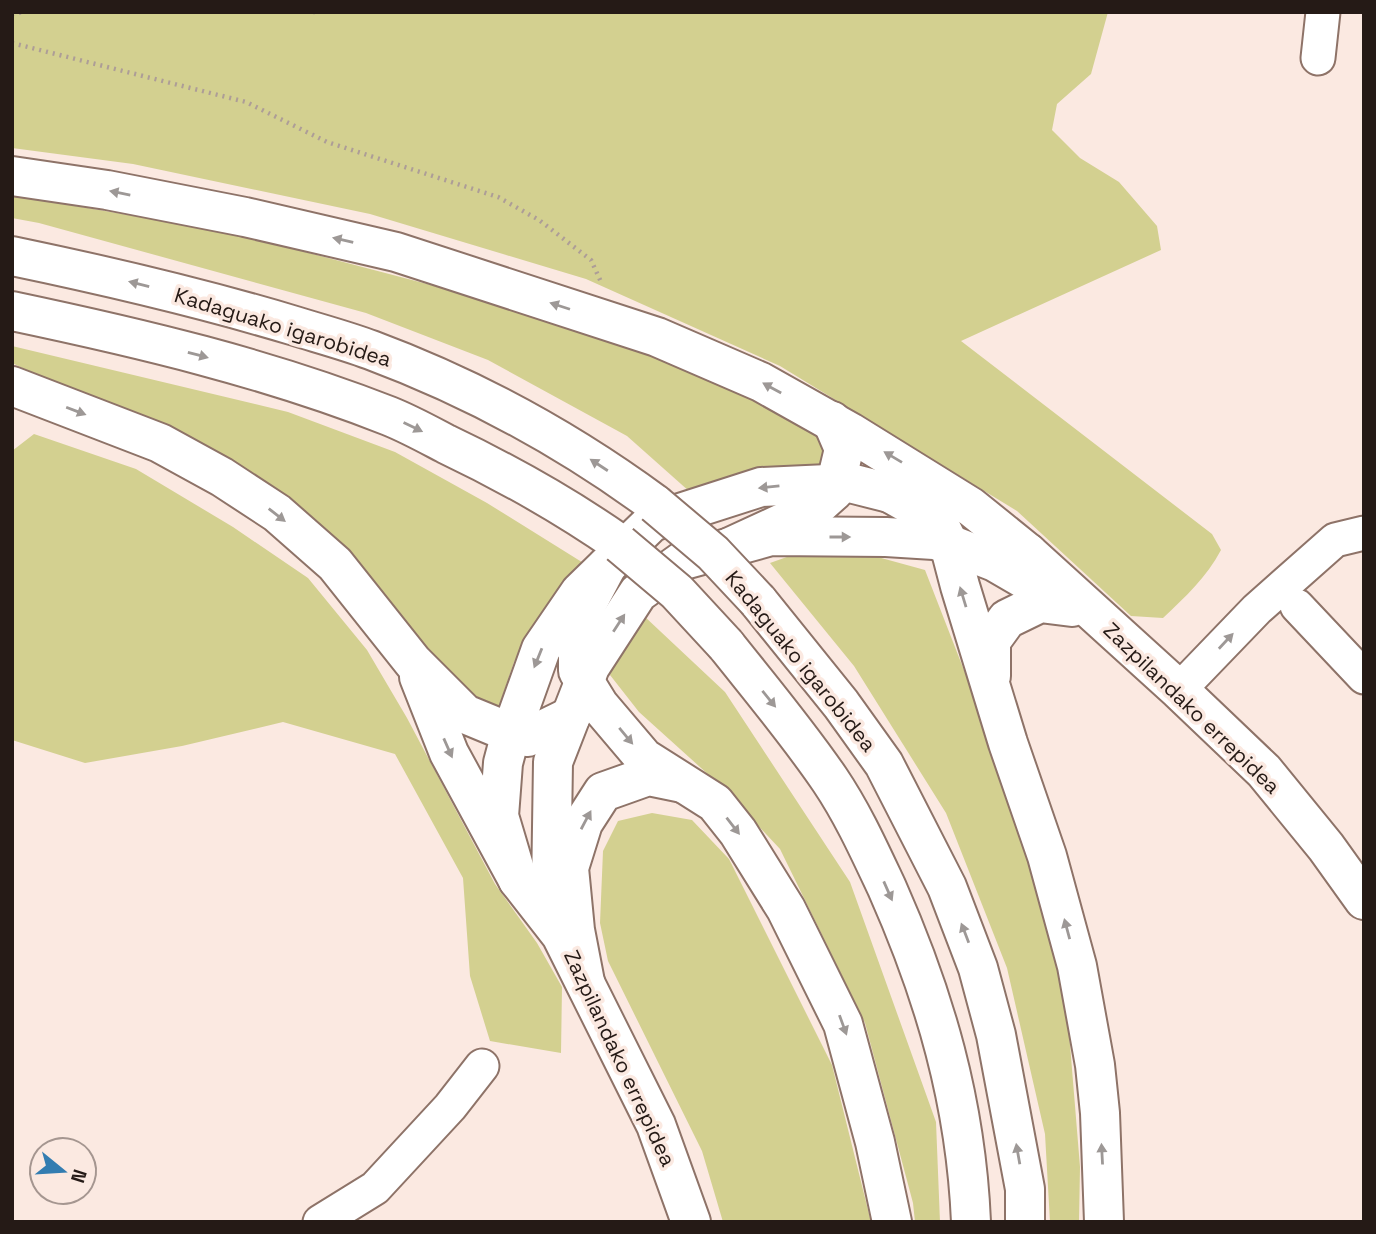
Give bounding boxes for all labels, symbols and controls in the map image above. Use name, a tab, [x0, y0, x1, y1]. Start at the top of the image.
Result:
one-way arrow	[109, 187, 131, 198]
one-way arrow	[332, 234, 354, 245]
one-way arrow	[128, 278, 150, 289]
street label: Kadaguako igarobidea	[171, 281, 395, 373]
one-way arrow	[550, 300, 571, 311]
one-way arrow	[187, 350, 209, 361]
one-way arrow	[762, 382, 782, 394]
one-way arrow	[65, 405, 86, 416]
one-way arrow	[403, 422, 423, 433]
one-way arrow	[883, 451, 902, 463]
one-way arrow	[589, 459, 609, 472]
one-way arrow	[758, 482, 780, 493]
one-way arrow	[268, 507, 286, 521]
one-way arrow	[829, 531, 851, 542]
street label: Kadaguako igarobidea	[720, 565, 882, 757]
one-way arrow	[957, 586, 968, 608]
one-way arrow	[612, 614, 625, 633]
street label: Zazpilandako errepidea	[1098, 616, 1286, 800]
one-way arrow	[1218, 633, 1234, 650]
one-way arrow	[533, 648, 544, 669]
one-way arrow	[761, 689, 776, 707]
one-way arrow	[618, 728, 633, 745]
one-way arrow	[443, 738, 454, 759]
one-way arrow	[580, 810, 592, 829]
one-way arrow	[726, 817, 741, 835]
one-way arrow	[882, 881, 894, 901]
one-way arrow	[1061, 918, 1072, 940]
one-way arrow	[959, 923, 970, 944]
street label: Zazpilandako errepidea	[558, 946, 682, 1170]
one-way arrow	[837, 1015, 848, 1036]
north arrow	[28, 1136, 98, 1206]
one-way arrow	[1096, 1142, 1107, 1164]
one-way arrow	[1012, 1143, 1023, 1165]
text: N	[65, 1166, 93, 1186]

